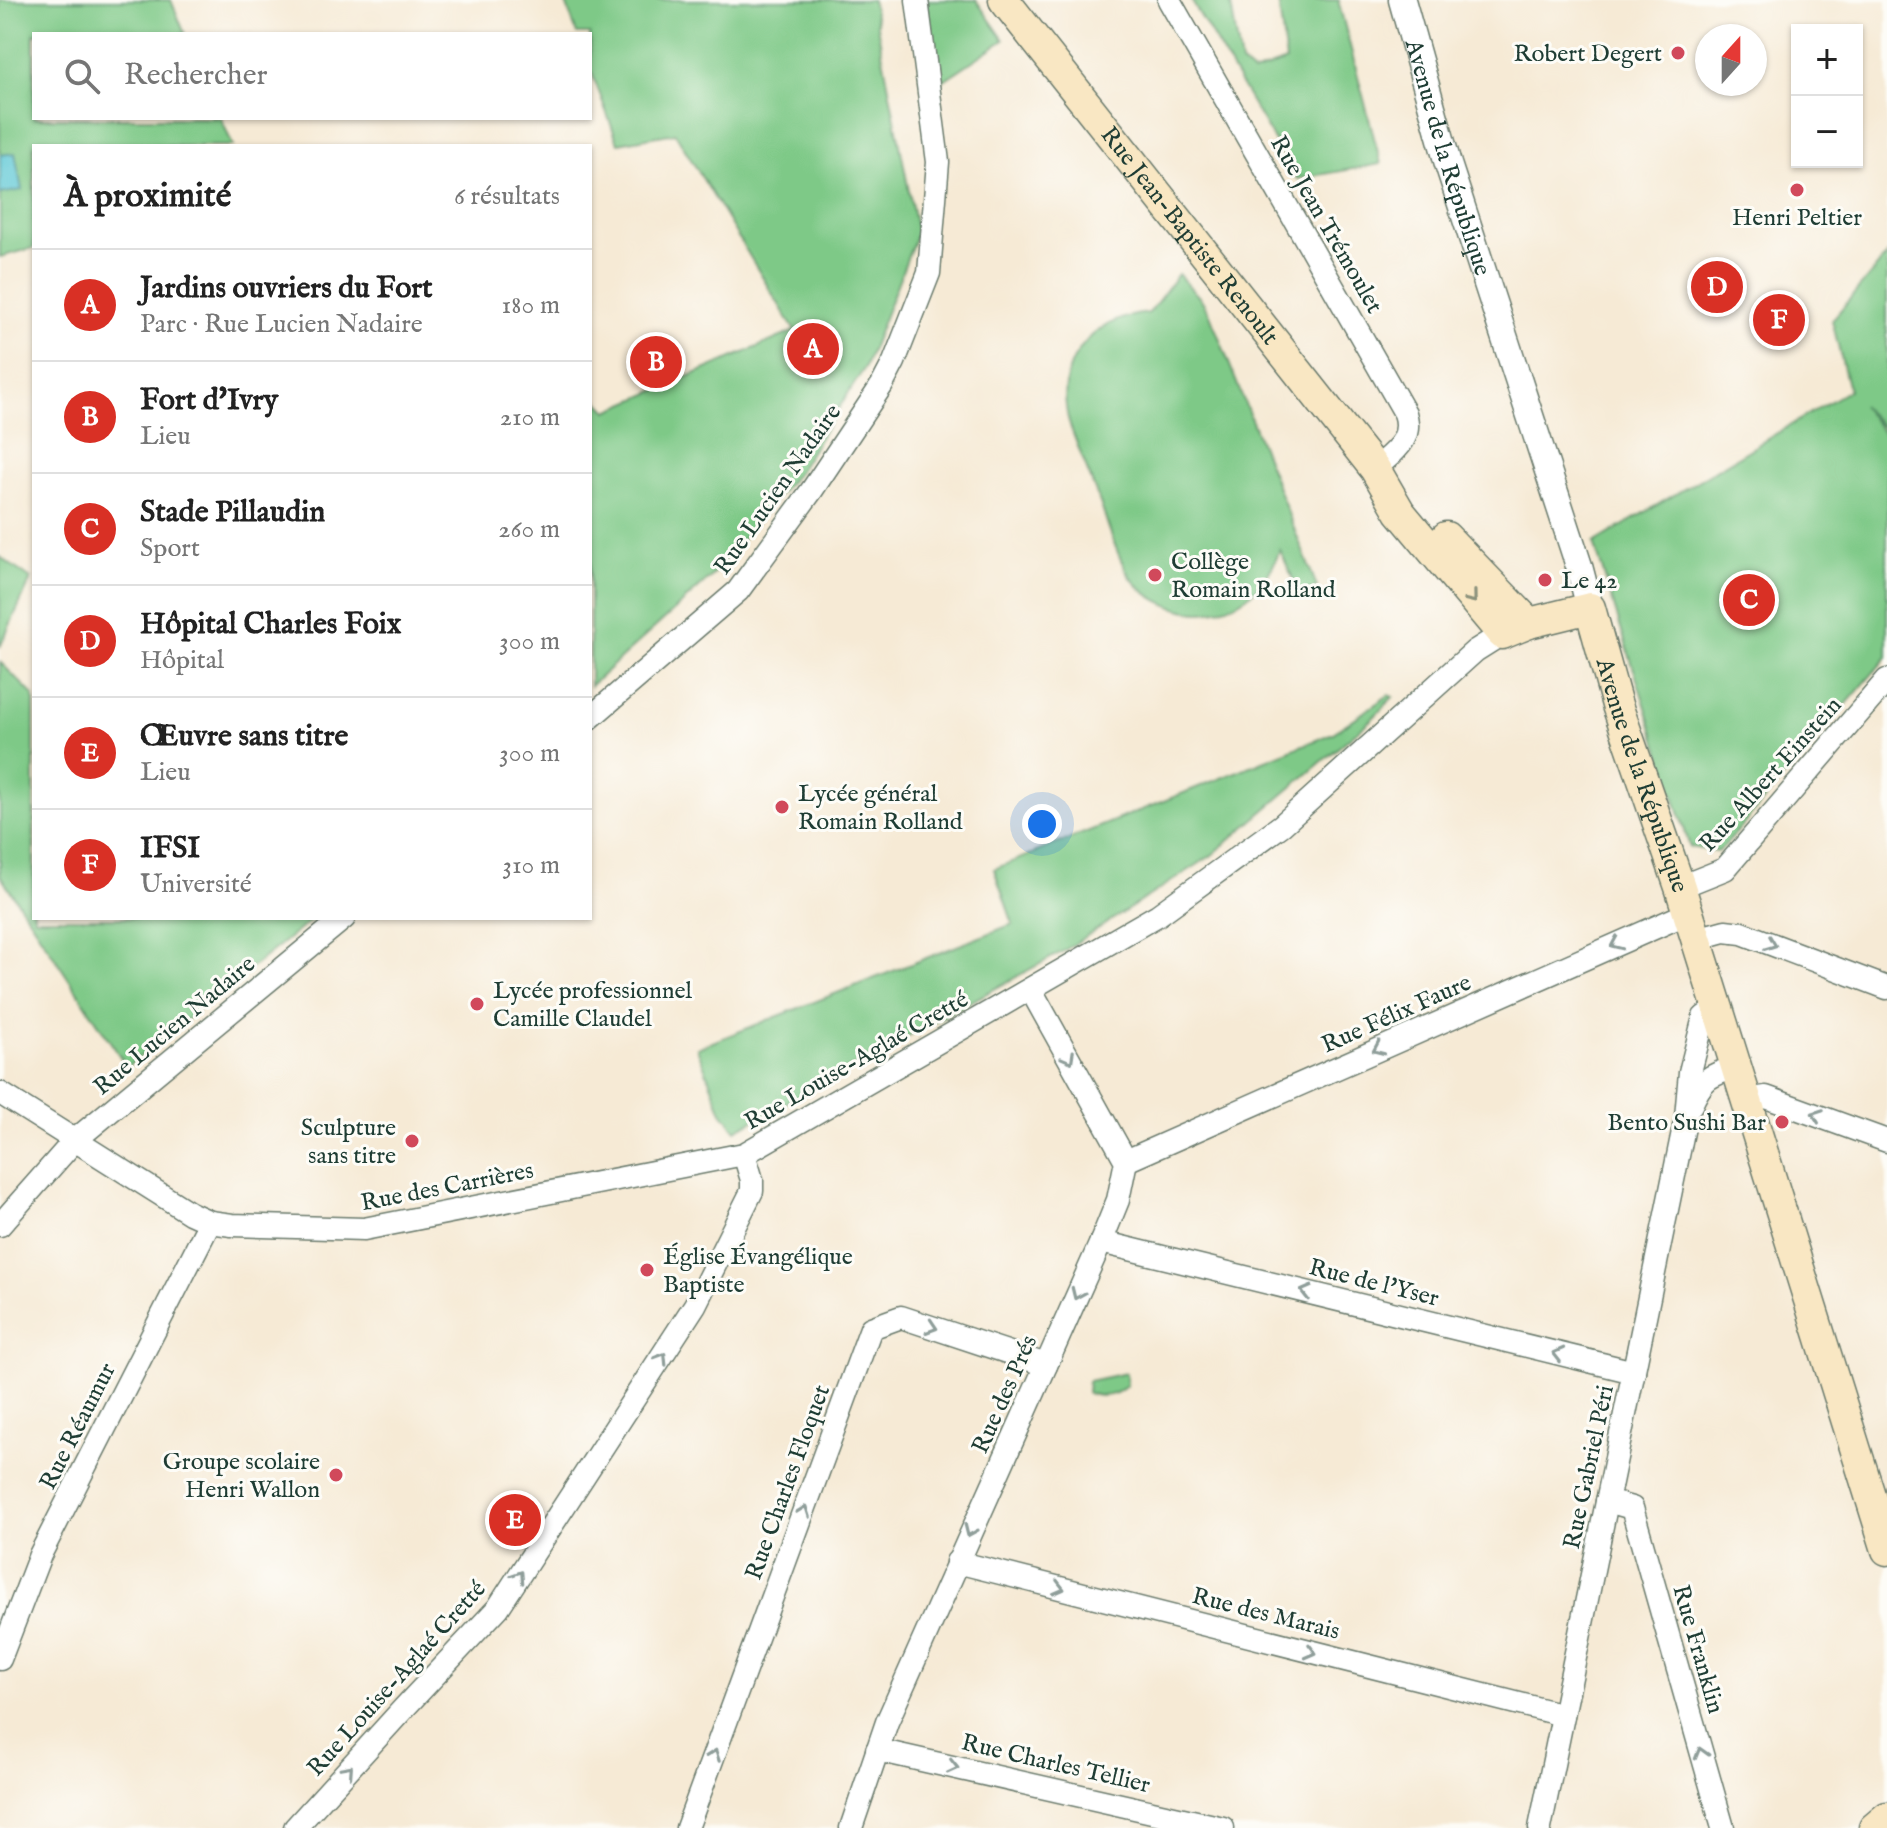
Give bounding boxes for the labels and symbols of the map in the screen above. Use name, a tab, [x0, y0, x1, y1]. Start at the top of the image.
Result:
north arrow	[1695, 24, 1767, 96]
street label: Avenue de la République	[1397, 35, 1497, 280]
place label: Robert Degert	[1513, 39, 1662, 70]
marker: Robert Degert	[1669, 44, 1687, 62]
street label: Rue Jean-Baptiste Renoult	[1093, 121, 1285, 352]
street label: Rue Jean Trémoulet	[1262, 130, 1389, 319]
marker: Henri Peltier	[1788, 181, 1806, 199]
place label: Henri Peltier	[1732, 203, 1862, 234]
pin: D	[1691, 257, 1743, 317]
pin: F	[1753, 290, 1805, 350]
pin: A	[787, 319, 839, 379]
pin: B	[630, 332, 682, 392]
street label: Rue Lucien Nadaire	[708, 398, 849, 581]
place label: Collège Romain Rolland	[1171, 547, 1336, 606]
marker: Collège Romain Rolland	[1146, 566, 1164, 584]
place label: Le 42	[1561, 566, 1618, 597]
pin: C	[1723, 570, 1775, 630]
marker: Le 42	[1536, 571, 1554, 589]
one-way arrow	[1462, 589, 1477, 603]
street label: Avenue de la République	[1587, 654, 1695, 897]
street label: Rue Albert Einstein	[1693, 691, 1849, 859]
place label: Lycée général Romain Rolland	[798, 779, 963, 838]
marker: Lycée général Romain Rolland	[773, 798, 791, 816]
your location	[1022, 804, 1062, 844]
one-way arrow	[1610, 934, 1624, 950]
one-way arrow	[1763, 934, 1777, 951]
street label: Rue Lucien Nadaire	[88, 949, 262, 1103]
street label: Rue Félix Faure	[1317, 968, 1476, 1061]
place label: Lycée professionnel Camille Claudel	[493, 976, 693, 1035]
street label: Rue Louise-Aglaé Cretté	[739, 985, 974, 1138]
marker: Lycée professionnel Camille Claudel	[468, 995, 486, 1013]
one-way arrow	[1372, 1040, 1387, 1056]
one-way arrow	[1059, 1050, 1075, 1064]
place label: Bento Sushi Bar	[1607, 1108, 1766, 1139]
one-way arrow	[1811, 1109, 1825, 1125]
place label: Sculpture sans titre	[301, 1113, 396, 1172]
marker: Bento Sushi Bar	[1773, 1113, 1791, 1131]
marker: Sculpture sans titre	[403, 1132, 421, 1150]
street label: Rue des Carrières	[358, 1156, 536, 1219]
place label: Église Évangélique Baptiste	[663, 1242, 853, 1301]
street label: Rue de l'Yser	[1305, 1252, 1442, 1315]
marker: Église Évangélique Baptiste	[638, 1261, 656, 1279]
one-way arrow	[1299, 1284, 1313, 1301]
one-way arrow	[1071, 1286, 1087, 1300]
one-way arrow	[925, 1318, 939, 1334]
street label: Rue des Prés	[965, 1331, 1045, 1459]
one-way arrow	[1552, 1346, 1566, 1363]
one-way arrow	[652, 1352, 668, 1367]
street label: Rue Réaumur	[33, 1358, 124, 1495]
street label: Rue Charles Floquet	[739, 1381, 838, 1584]
street label: Rue Gabriel Péri	[1557, 1383, 1622, 1552]
place label: Groupe scolaire Henri Wallon	[163, 1447, 320, 1506]
marker: Groupe scolaire Henri Wallon	[327, 1466, 345, 1484]
pin: E	[489, 1490, 541, 1550]
one-way arrow	[794, 1505, 811, 1519]
one-way arrow	[964, 1523, 980, 1538]
one-way arrow	[510, 1570, 525, 1584]
street label: Rue Louise-Aglaé Cretté	[301, 1575, 493, 1783]
one-way arrow	[1052, 1578, 1066, 1595]
street label: Rue des Marais	[1188, 1581, 1343, 1648]
street label: Rue Franklin	[1664, 1582, 1731, 1718]
one-way arrow	[1304, 1642, 1318, 1659]
street label: Rue Charles Tellier	[958, 1728, 1153, 1801]
one-way arrow	[1694, 1746, 1710, 1760]
one-way arrow	[704, 1749, 721, 1763]
one-way arrow	[946, 1758, 960, 1775]
one-way arrow	[338, 1765, 353, 1779]

